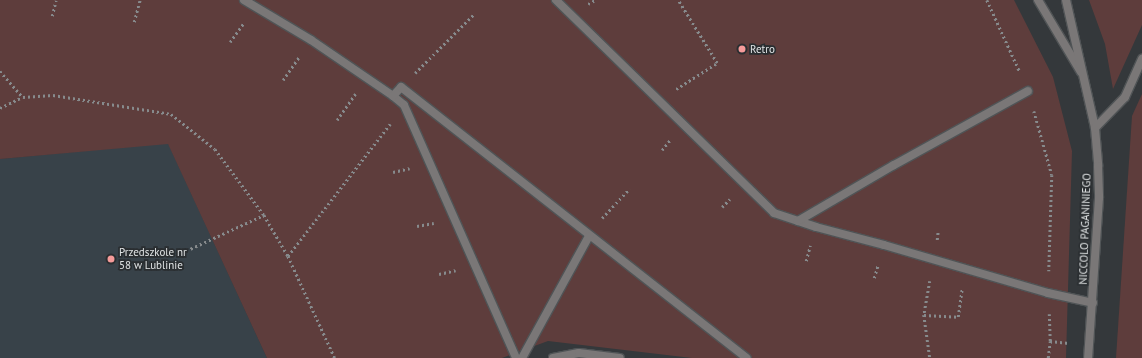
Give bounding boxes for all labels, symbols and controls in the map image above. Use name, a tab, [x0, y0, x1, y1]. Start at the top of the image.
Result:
place label: Retro	[750, 42, 775, 56]
marker: Retro	[737, 44, 747, 54]
street label: NICCOLO PAGANINIEGO	[1076, 173, 1094, 285]
place label: Przedszkole nr 58 w Lublinie	[119, 246, 187, 272]
marker: Przedszkole nr 58 w Lublinie	[106, 254, 116, 264]

